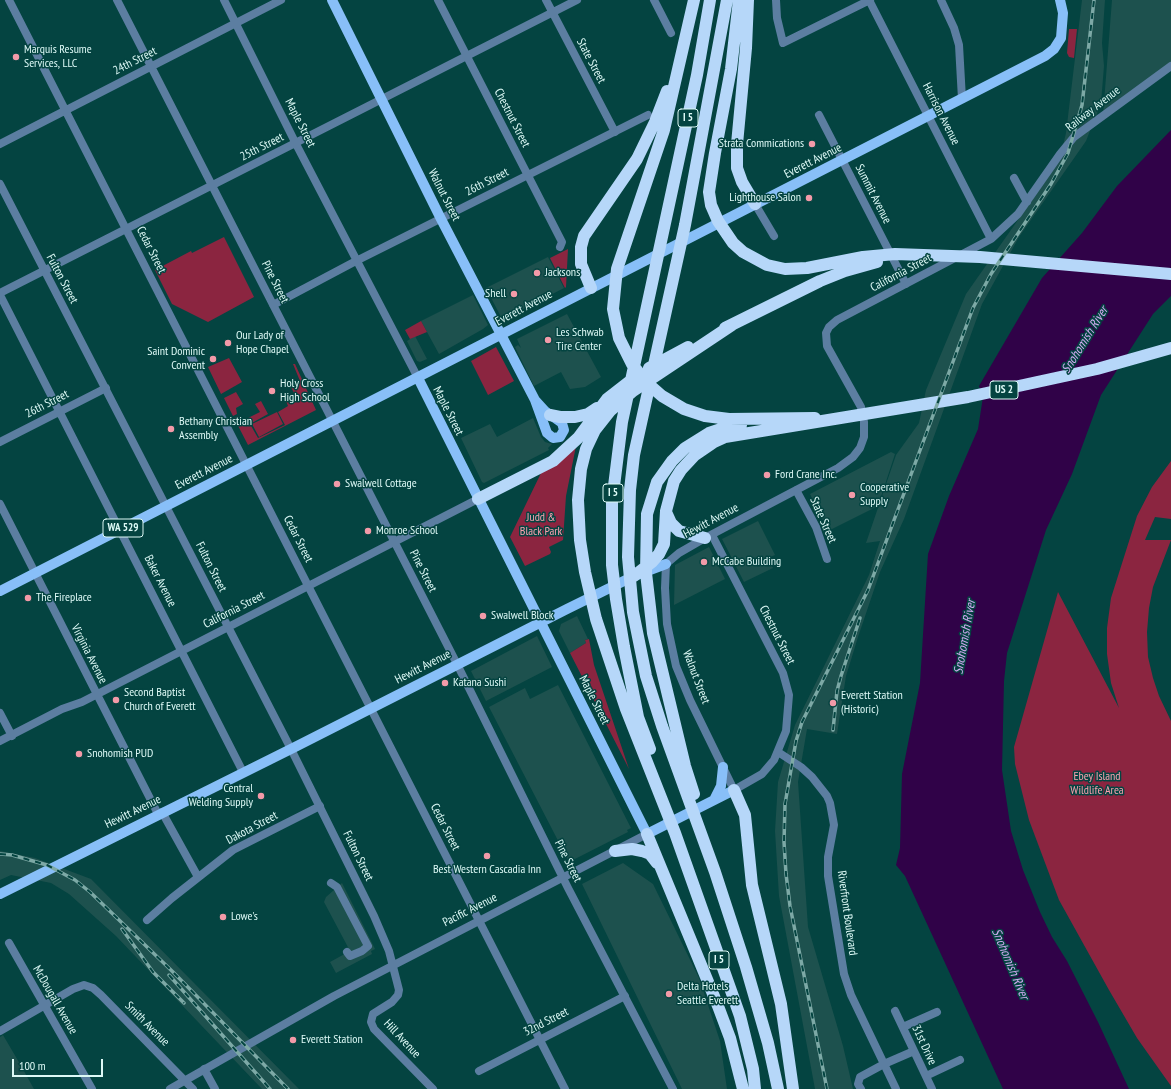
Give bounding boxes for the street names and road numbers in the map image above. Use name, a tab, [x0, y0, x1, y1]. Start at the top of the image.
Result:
street label: State Street	[573, 36, 609, 86]
street label: 24th Street	[111, 44, 159, 78]
street label: Harrison Avenue	[919, 81, 963, 147]
street label: Railway Avenue	[1063, 83, 1123, 135]
street label: Chestnut Street	[491, 86, 533, 150]
street label: Maple Street	[282, 96, 318, 150]
road number: I 5	[678, 109, 698, 127]
street label: 25th Street	[238, 130, 286, 164]
street label: Everett Avenue	[782, 140, 844, 182]
street label: Summit Avenue	[852, 162, 894, 226]
street label: 26th Street	[463, 165, 511, 199]
street label: Walnut Street	[425, 167, 463, 223]
street label: Cedar Street	[133, 224, 169, 276]
street label: California Street	[868, 251, 934, 295]
street label: Fulton Street	[43, 252, 81, 306]
street label: Pine Street	[258, 258, 292, 306]
street label: Everett Avenue	[493, 287, 555, 329]
road number: US 2	[990, 381, 1018, 399]
street label: Maple Street	[430, 384, 466, 438]
street label: 26th Street	[23, 387, 71, 421]
street label: Everett Avenue	[173, 451, 235, 493]
road number: I 5	[603, 484, 623, 502]
street label: State Street	[807, 495, 839, 545]
street label: Hewitt Avenue	[681, 500, 741, 542]
street label: Cedar Street	[280, 513, 316, 565]
road number: WA 529	[103, 519, 143, 537]
street label: Fulton Street	[192, 540, 230, 594]
street label: Pine Street	[406, 547, 440, 595]
street label: Baker Avenue	[141, 553, 179, 609]
street label: California Street	[201, 588, 267, 632]
street label: Chestnut Street	[756, 603, 798, 667]
street label: Virginia Avenue	[68, 622, 110, 686]
street label: Hewitt Avenue	[393, 647, 453, 687]
street label: Walnut Street	[679, 648, 713, 706]
street label: Maple Street	[576, 673, 612, 727]
street label: Hewitt Avenue	[103, 792, 163, 832]
street label: Cedar Street	[427, 801, 463, 853]
street label: Dakota Street	[224, 808, 280, 848]
street label: Fulton Street	[340, 829, 376, 883]
street label: Pine Street	[551, 837, 585, 885]
street label: Riverfront Boulevard	[834, 870, 860, 956]
street label: Pacific Avenue	[440, 890, 500, 930]
road number: I 5	[709, 951, 729, 969]
street label: McDougall Avenue	[29, 963, 81, 1037]
street label: Smith Avenue	[122, 999, 172, 1049]
street label: 32nd Street	[521, 1005, 571, 1039]
street label: Hill Avenue	[381, 1017, 423, 1061]
street label: 31st Drive	[908, 1023, 940, 1067]

